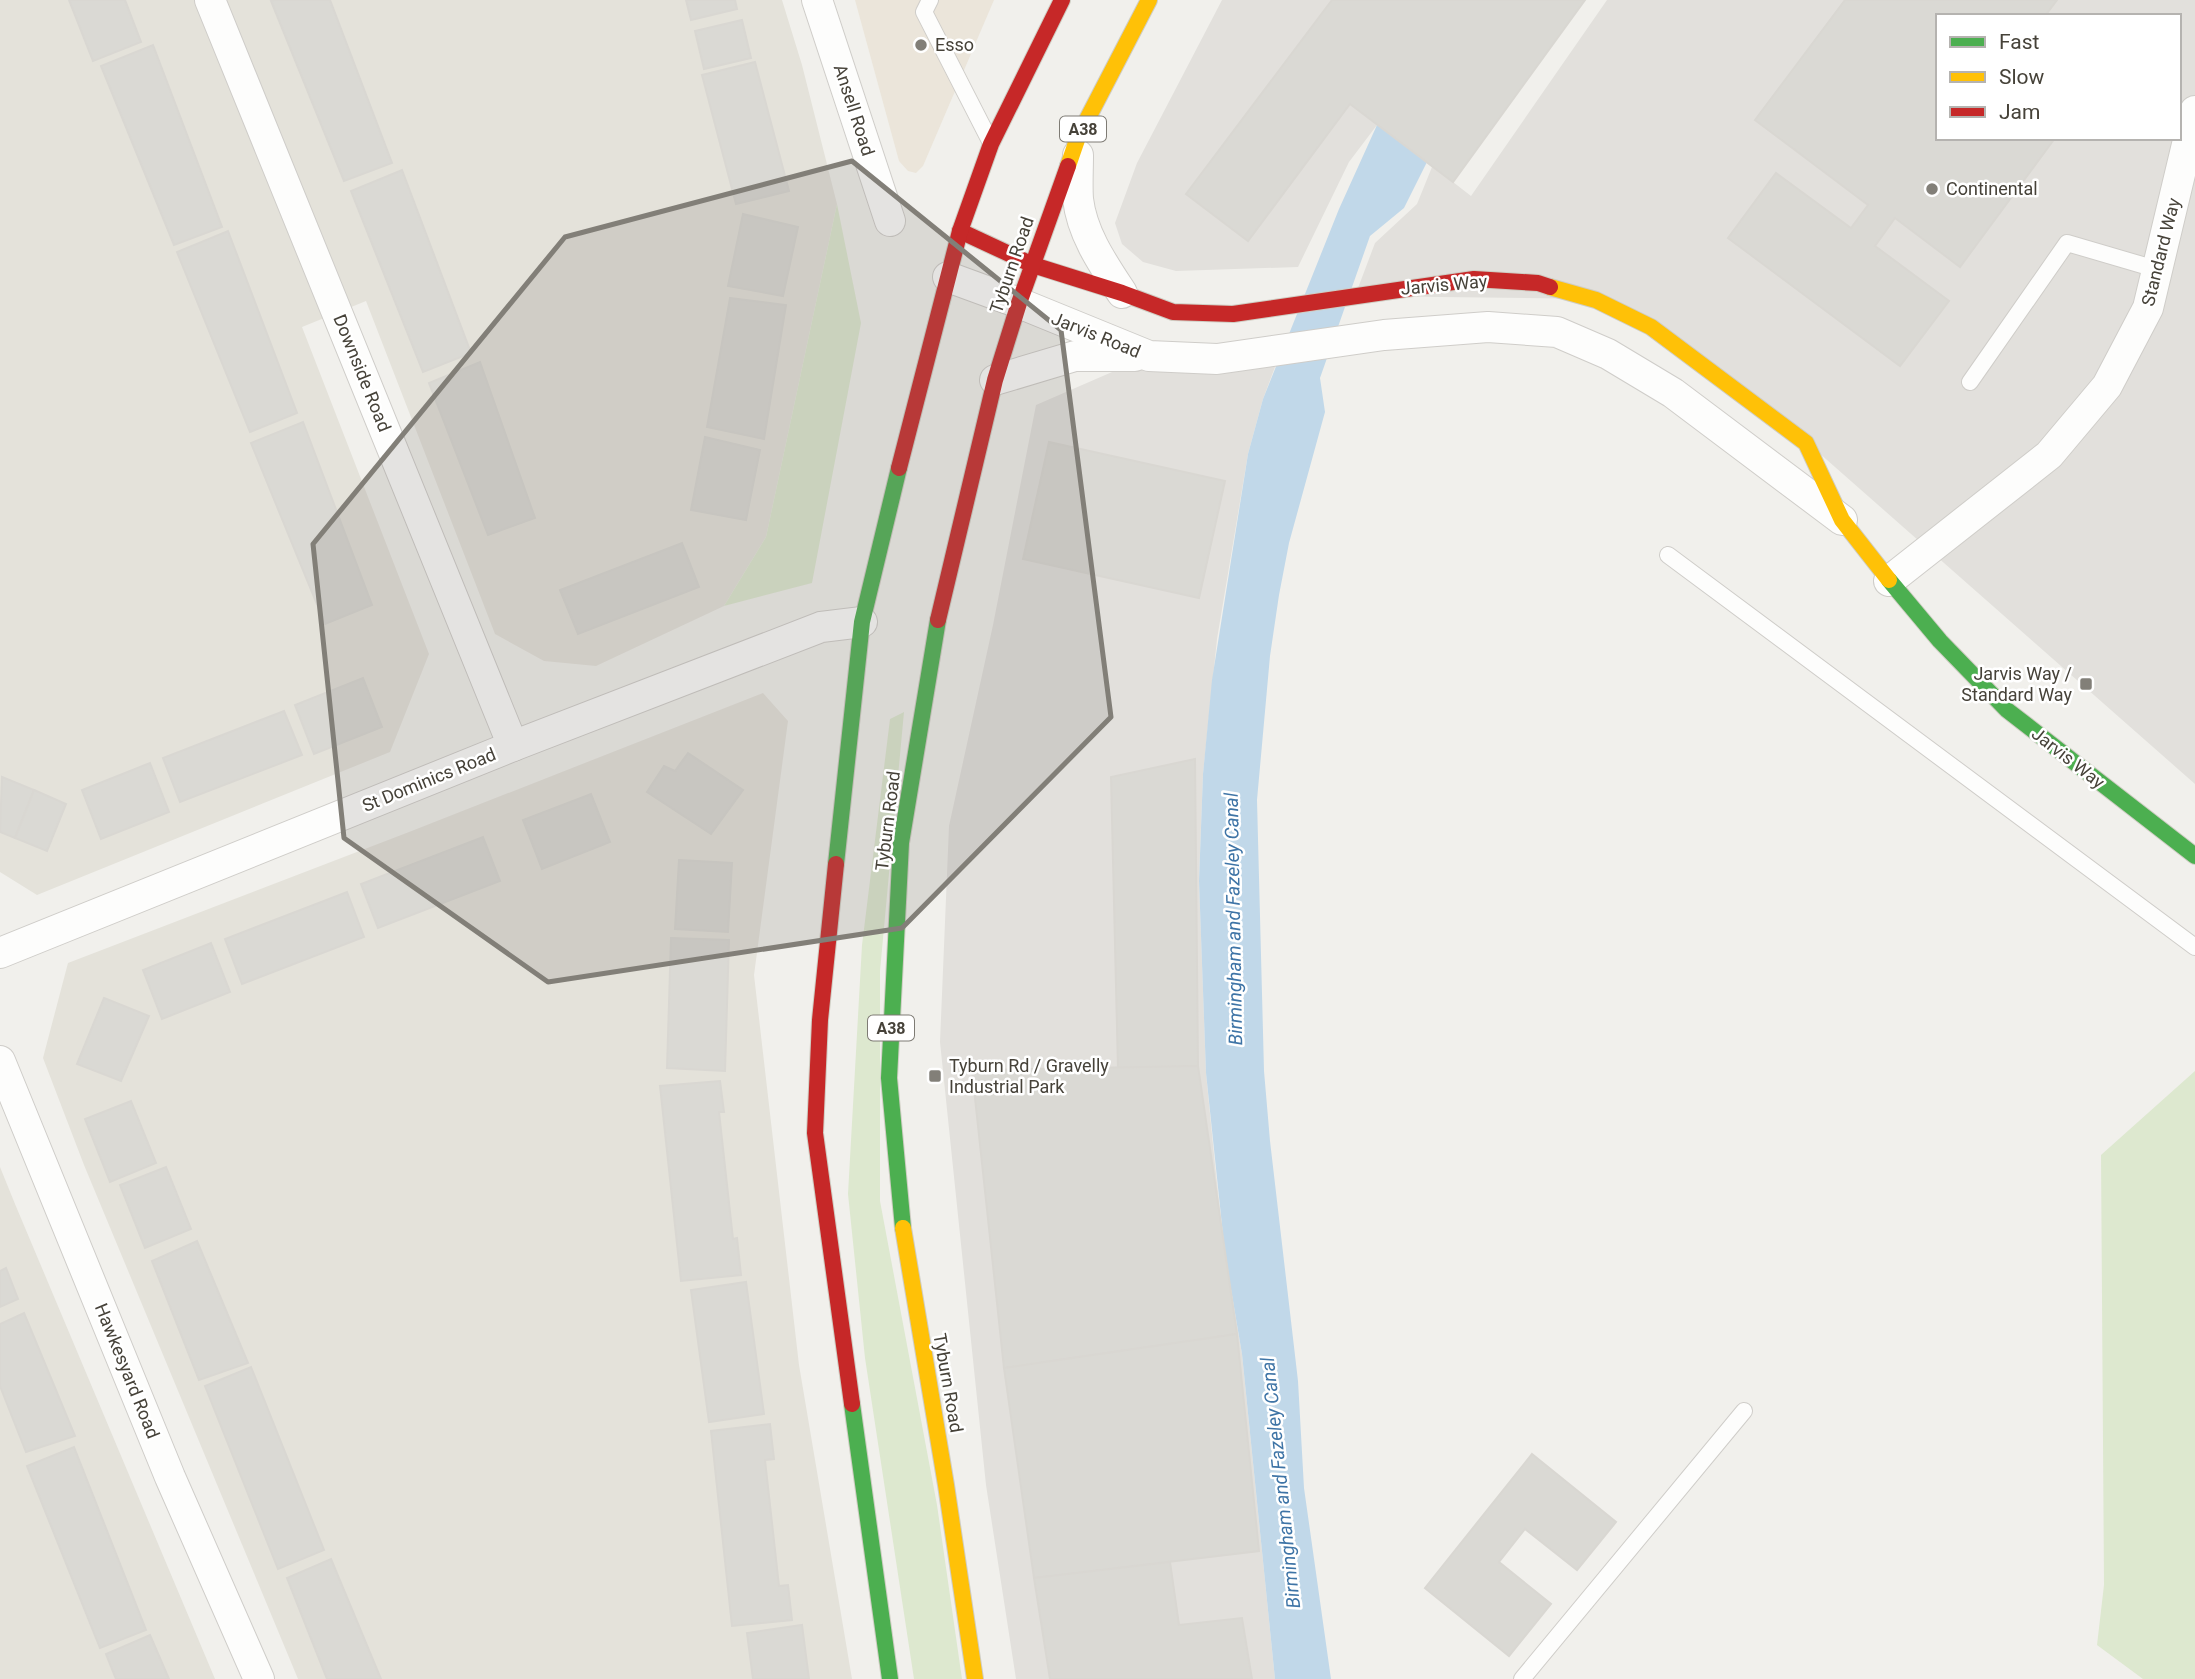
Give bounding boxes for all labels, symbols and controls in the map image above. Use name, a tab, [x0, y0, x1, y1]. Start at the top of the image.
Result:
legend	[1936, 14, 2181, 140]
text: Fast	[1999, 30, 2040, 54]
place label: Esso	[935, 34, 974, 55]
marker: Esso	[913, 37, 929, 53]
street label: Ansell Road	[830, 61, 879, 158]
text: Slow	[1999, 65, 2045, 89]
text: Jam	[1999, 100, 2040, 124]
road number: A38	[1060, 116, 1106, 141]
place label: Continental	[1946, 178, 2038, 199]
marker: Continental	[1924, 181, 1940, 197]
street label: Standard Way	[2137, 195, 2184, 308]
street label: Tyburn Road	[985, 214, 1038, 316]
street label: Jarvis Way	[1400, 270, 1489, 299]
street label: Jarvis Road	[1049, 307, 1144, 362]
street label: Downside Road	[329, 311, 396, 435]
place label: Jarvis Way / Standard Way	[1961, 663, 2072, 705]
marker: Jarvis Way / Standard Way	[2078, 676, 2094, 692]
street label: Jarvis Way	[2028, 723, 2109, 793]
street label: St Dominics Road	[359, 743, 499, 816]
street label: Tyburn Road	[871, 770, 904, 872]
water label: Birmingham and Fazeley Canal	[1220, 792, 1247, 1045]
road number: A38	[868, 1016, 914, 1040]
place label: Tyburn Rd / Gravelly Industrial Park	[949, 1055, 1109, 1097]
marker: Tyburn Rd / Gravelly Industrial Park	[927, 1068, 943, 1084]
street label: Hawkesyard Road	[91, 1300, 164, 1441]
street label: Tyburn Road	[929, 1332, 968, 1434]
water label: Birmingham and Fazeley Canal	[1256, 1356, 1305, 1610]

